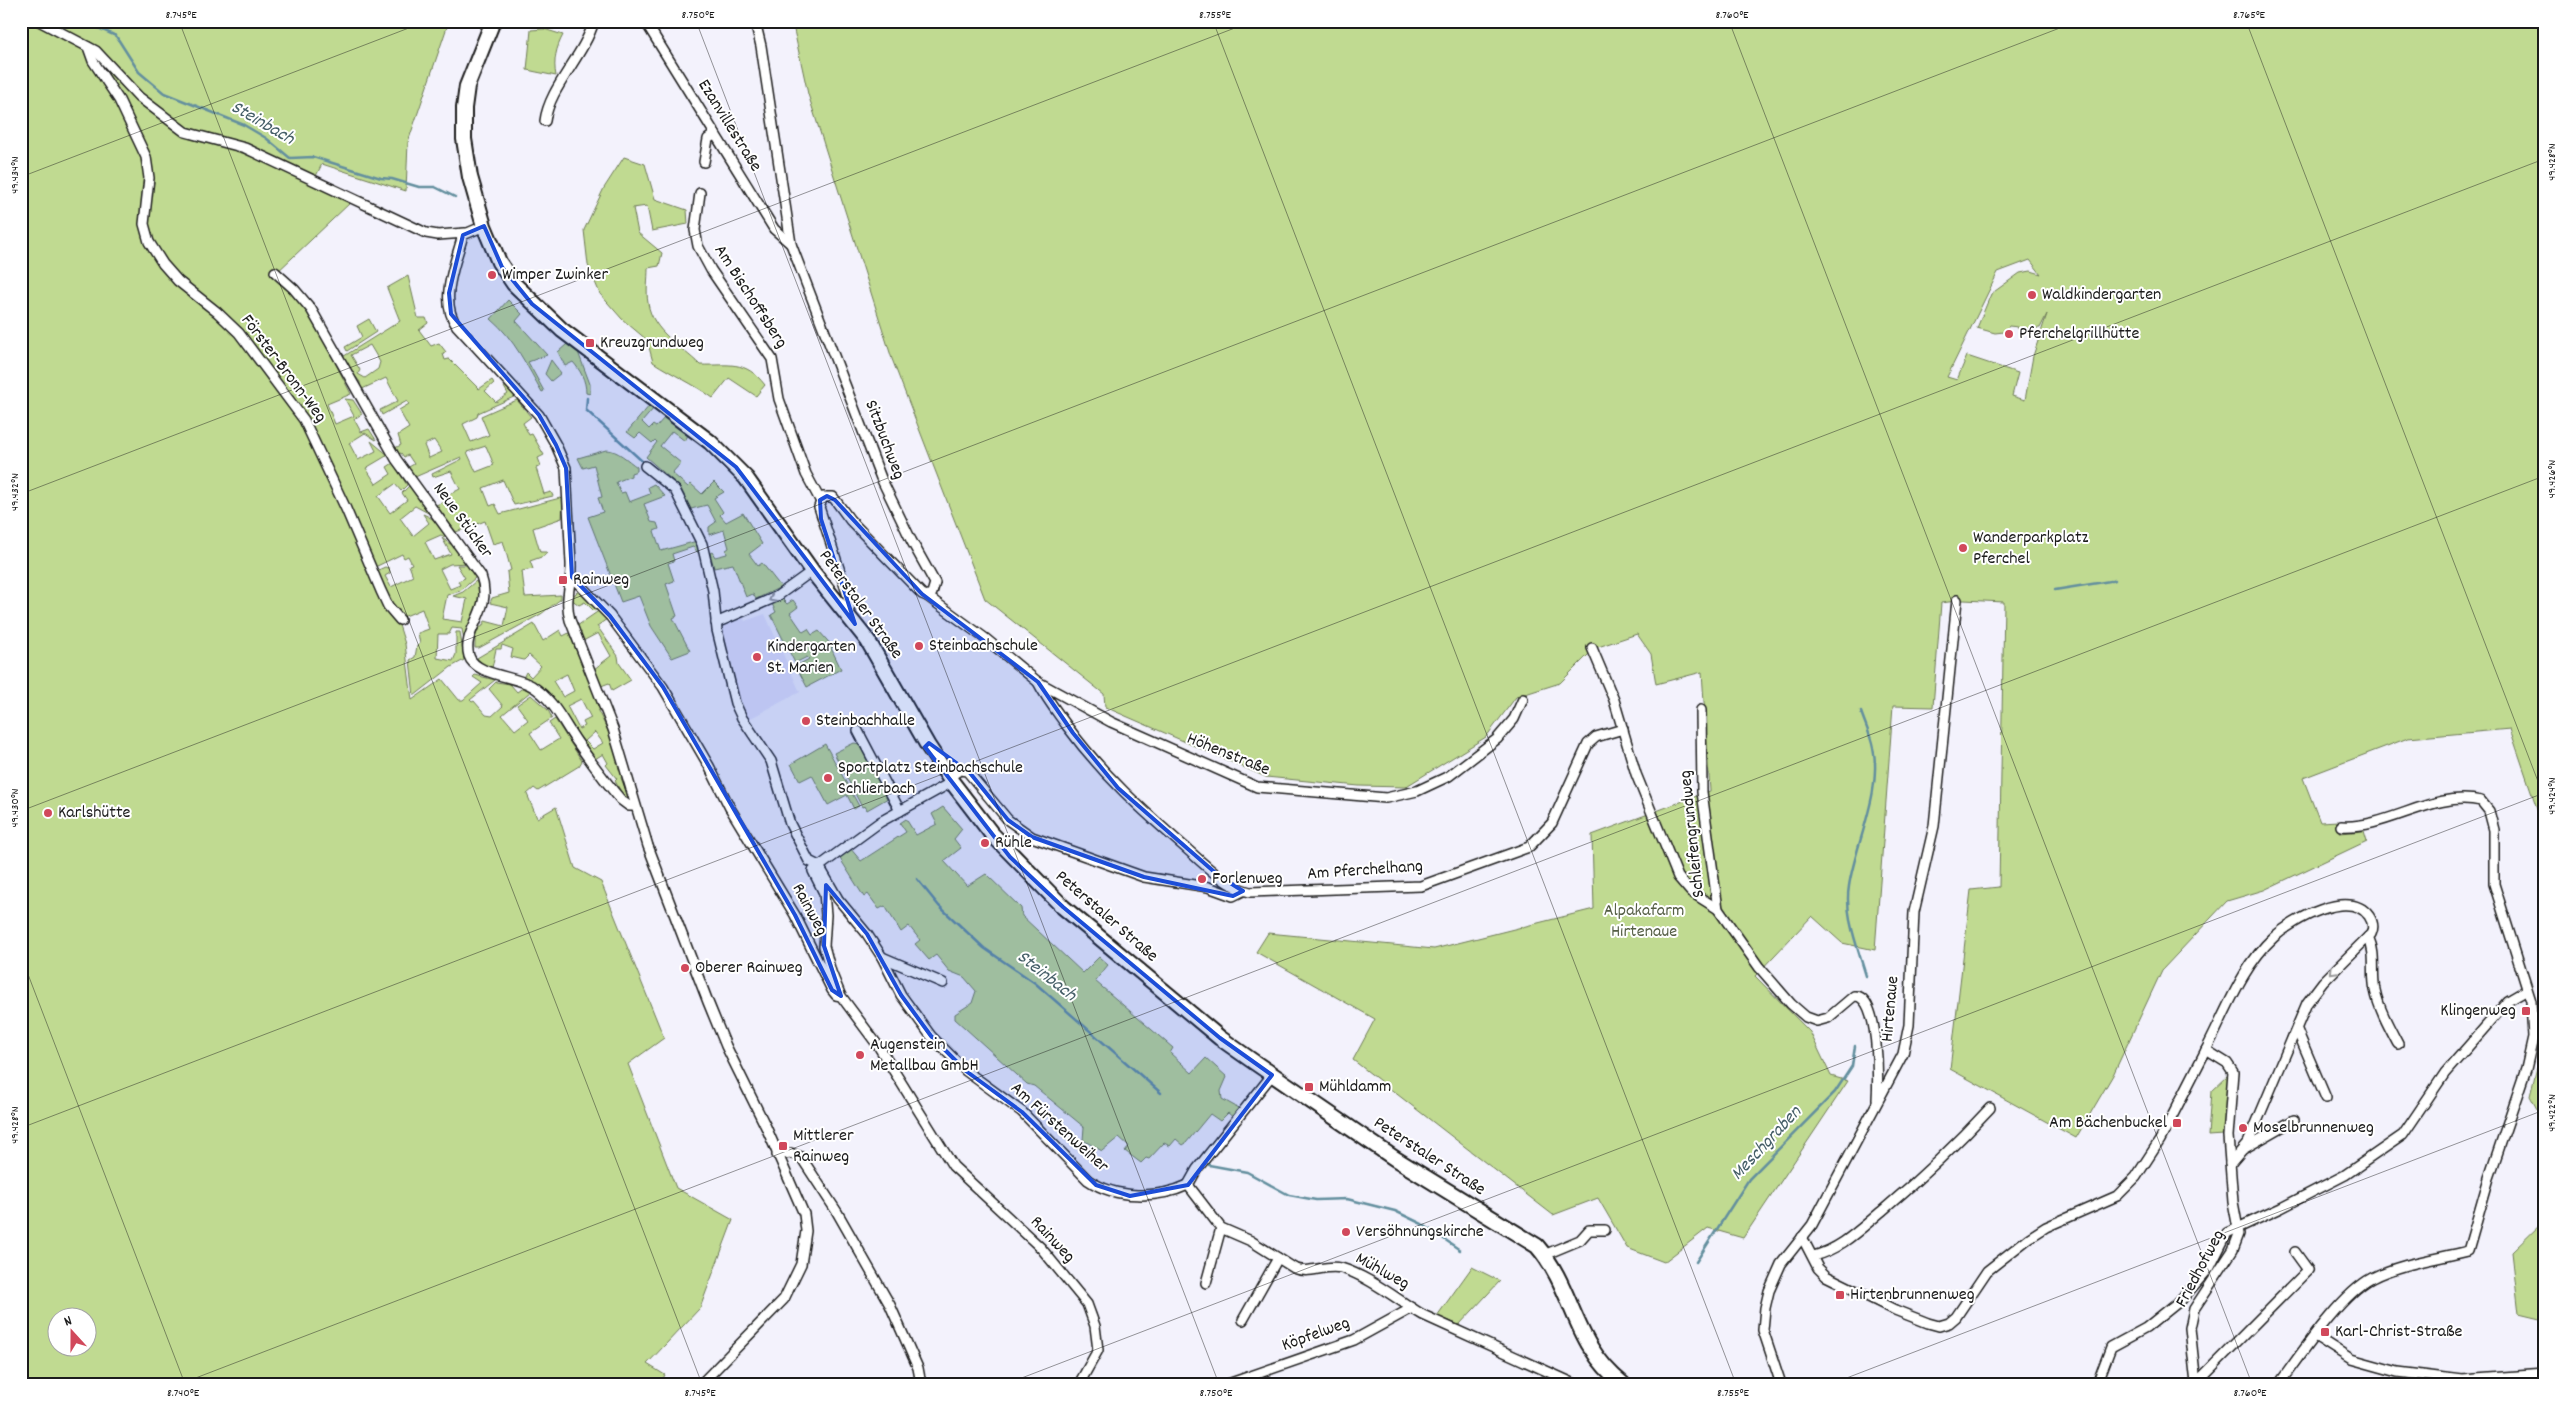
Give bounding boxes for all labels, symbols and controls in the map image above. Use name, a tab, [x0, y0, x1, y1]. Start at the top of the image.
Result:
text: 8.745°E	[165, 7, 197, 24]
text: 8.750°E	[682, 7, 715, 24]
text: 8.755°E	[1199, 7, 1231, 24]
text: 8.760°E	[1715, 7, 1749, 24]
text: 8.765°E	[2233, 7, 2266, 24]
street label: Ezanvillestraße	[691, 75, 767, 177]
water label: Steinbach	[225, 95, 300, 154]
text: 49.428°N	[2544, 143, 2561, 181]
text: 49.434°N	[7, 156, 24, 194]
street label: Am Bischoffsberg	[707, 240, 793, 354]
place label: Wimper Zwinker	[502, 263, 608, 288]
marker: Wimper Zwinker	[486, 269, 498, 281]
place label: Waldkindergarten	[2042, 283, 2161, 308]
marker: Waldkindergarten	[2026, 289, 2038, 301]
street label: Förster-Bronn-Weg	[234, 310, 332, 428]
place label: Pferchelgrillhütte	[2019, 322, 2139, 347]
marker: Pferchelgrillhütte	[2003, 328, 2015, 340]
place label: Kreuzgrundweg	[600, 331, 704, 356]
marker: Kreuzgrundweg	[584, 337, 596, 349]
street label: Sitzbuchweg	[857, 397, 911, 483]
text: 49.426°N	[2544, 460, 2561, 498]
text: 49.432°N	[7, 473, 24, 511]
street label: Neue Stücker	[426, 478, 498, 564]
place label: Wanderparkplatz Pferchel	[1973, 526, 2089, 572]
marker: Wanderparkplatz Pferchel	[1957, 542, 1969, 554]
street label: Peterstaler Straße	[812, 545, 908, 665]
place label: Rainweg	[573, 568, 629, 593]
marker: Rainweg	[557, 574, 569, 586]
one-way arrow	[768, 593, 777, 603]
place label: Steinbachschule	[929, 634, 1038, 659]
place label: Kindergarten St. Marien	[767, 635, 856, 681]
marker: Steinbachschule	[913, 640, 925, 652]
marker: Kindergarten St. Marien	[751, 651, 763, 663]
place label: Steinbachhalle	[816, 709, 915, 734]
marker: Steinbachhalle	[800, 715, 812, 727]
street label: Höhenstraße	[1183, 727, 1273, 783]
place label: Sportplatz Steinbachschule Schlierbach	[838, 756, 1023, 802]
street label: Schleifengrundweg	[1674, 769, 1712, 899]
marker: Sportplatz Steinbachschule Schlierbach	[822, 772, 834, 784]
text: 49.424°N	[2544, 777, 2561, 815]
text: 49.430°N	[7, 788, 24, 828]
place label: Karlshütte	[58, 801, 131, 826]
marker: Karlshütte	[42, 807, 54, 819]
place label: Rühle	[995, 831, 1032, 856]
marker: Rühle	[979, 837, 991, 849]
street label: Am Pferchelhang	[1306, 854, 1424, 888]
street label: Peterstaler Straße	[1049, 865, 1163, 969]
place label: Forlenweg	[1212, 867, 1283, 892]
marker: Forlenweg	[1196, 873, 1208, 885]
street label: Rainweg	[785, 879, 833, 941]
park label: Alpakafarm Hirtenaue	[1604, 899, 1684, 945]
water label: Steinbach	[1010, 945, 1083, 1010]
place label: Oberer Rainweg	[695, 956, 803, 981]
marker: Oberer Rainweg	[679, 962, 691, 974]
one-way arrow	[2330, 965, 2339, 974]
street label: Hirtenaue	[1876, 975, 1906, 1043]
place label: Klingenweg	[2440, 999, 2516, 1024]
marker: Klingenweg	[2520, 1005, 2532, 1017]
place label: Augenstein Metallbau GmbH	[870, 1033, 979, 1079]
marker: Augenstein Metallbau GmbH	[854, 1049, 866, 1061]
place label: Mühldamm	[1319, 1075, 1391, 1100]
street label: Am Fürstenweiher	[1004, 1077, 1114, 1179]
marker: Mühldamm	[1303, 1081, 1315, 1093]
text: 49.422°N	[2544, 1094, 2561, 1132]
water label: Meschgraben	[1725, 1100, 1810, 1187]
text: 49.428°N	[7, 1106, 24, 1144]
street label: Peterstaler Straße	[1368, 1111, 1490, 1203]
place label: Am Bächenbuckel	[2049, 1111, 2168, 1136]
place label: Moselbrunnenweg	[2253, 1116, 2374, 1141]
marker: Am Bächenbuckel	[2171, 1117, 2183, 1129]
marker: Moselbrunnenweg	[2237, 1122, 2249, 1134]
place label: Mittlerer Rainweg	[793, 1124, 854, 1170]
marker: Mittlerer Rainweg	[777, 1140, 789, 1152]
street label: Rainweg	[1024, 1211, 1080, 1269]
place label: Versöhnungskirche	[1356, 1220, 1484, 1245]
marker: Versöhnungskirche	[1340, 1226, 1352, 1238]
street label: Friedhofweg	[2170, 1226, 2232, 1312]
street label: Mühlweg	[1350, 1247, 1414, 1297]
place label: Hirtenbrunnenweg	[1850, 1283, 1975, 1308]
marker: Hirtenbrunnenweg	[1834, 1289, 1846, 1301]
north arrow	[48, 1308, 98, 1358]
text: N	[61, 1311, 75, 1332]
street label: Köpfelweg	[1279, 1311, 1354, 1359]
place label: Karl-Christ-Straße	[2335, 1320, 2463, 1345]
marker: Karl-Christ-Straße	[2319, 1326, 2331, 1338]
text: 8.740°E	[167, 1385, 200, 1402]
text: 8.745°E	[684, 1385, 716, 1402]
text: 8.750°E	[1200, 1385, 1233, 1402]
text: 8.755°E	[1717, 1385, 1749, 1402]
text: 8.760°E	[2233, 1385, 2267, 1402]

